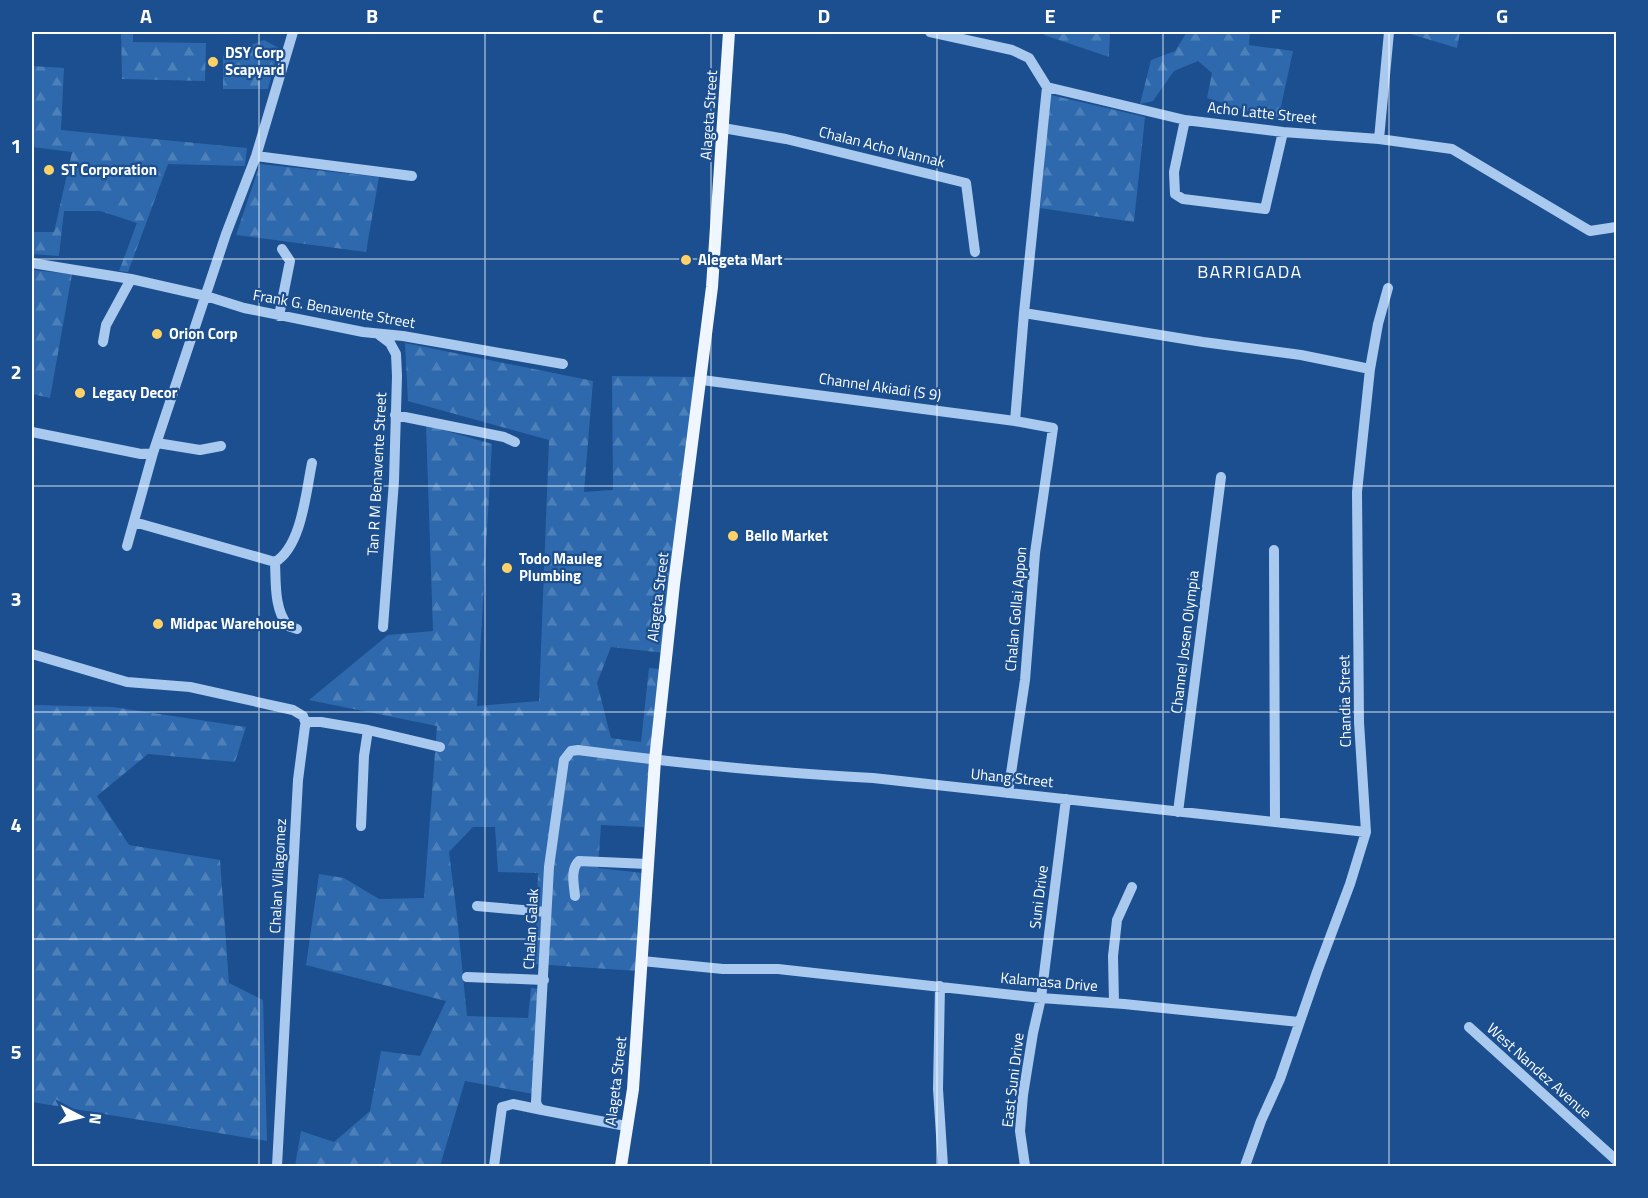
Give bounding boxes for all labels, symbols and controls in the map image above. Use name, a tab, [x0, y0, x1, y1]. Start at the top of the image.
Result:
text: A	[140, 0, 152, 31]
text: B	[366, 0, 378, 31]
text: C	[593, 0, 604, 31]
text: D	[818, 0, 830, 31]
text: E	[1044, 0, 1056, 31]
text: F	[1271, 0, 1282, 31]
text: G	[1496, 0, 1508, 31]
place label: DSY Corp Scapyard	[225, 41, 284, 81]
marker: DSY Corp Scapyard	[206, 55, 220, 69]
street label: Alageta Street	[694, 69, 723, 161]
street label: Acho Latte Street	[1206, 95, 1318, 130]
street label: Chalan Acho Nannak	[817, 120, 948, 173]
text: 1	[10, 130, 22, 161]
place label: ST Corporation	[61, 158, 157, 181]
marker: ST Corporation	[42, 163, 56, 177]
place label: Alegeta Mart	[698, 248, 783, 271]
marker: Alegeta Mart	[679, 253, 693, 267]
district label: BARRIGADA	[1197, 258, 1303, 285]
street label: Frank G. Benavente Street	[251, 283, 418, 334]
place label: Orion Corp	[169, 322, 238, 345]
marker: Orion Corp	[150, 327, 164, 341]
text: 2	[10, 356, 22, 387]
street label: Channel Akiadi (S 9)	[817, 367, 943, 406]
place label: Legacy Decor	[92, 381, 178, 404]
marker: Legacy Decor	[73, 386, 87, 400]
street label: Tan R M Benavente Street	[361, 391, 392, 556]
place label: Bello Market	[745, 524, 829, 547]
marker: Bello Market	[726, 529, 740, 543]
street label: Chalan Gollai Appon	[999, 546, 1032, 672]
place label: Todo Mauleg Plumbing	[519, 547, 602, 587]
street label: Alageta Street	[641, 550, 674, 643]
marker: Todo Mauleg Plumbing	[500, 561, 514, 575]
street label: Channel Josen Olympia	[1164, 569, 1205, 715]
text: 3	[10, 583, 22, 614]
place label: Midpac Warehouse	[170, 612, 295, 635]
marker: Midpac Warehouse	[151, 617, 165, 631]
street label: Chandia Street	[1332, 654, 1357, 747]
street label: Uhang Street	[970, 762, 1055, 793]
text: 4	[10, 809, 22, 840]
street label: Chalan Villagomez	[263, 818, 292, 934]
street label: Suni Drive	[1023, 864, 1054, 930]
street label: Chalan Galak	[517, 888, 544, 970]
street label: Kalamasa Drive	[999, 966, 1099, 997]
street label: West Nandez Avenue	[1482, 1017, 1597, 1124]
street label: East Suni Drive	[995, 1031, 1030, 1128]
street label: Alageta Street	[599, 1034, 632, 1127]
text: 5	[10, 1036, 22, 1067]
north arrow	[51, 1087, 111, 1147]
text: N	[83, 1112, 108, 1126]

